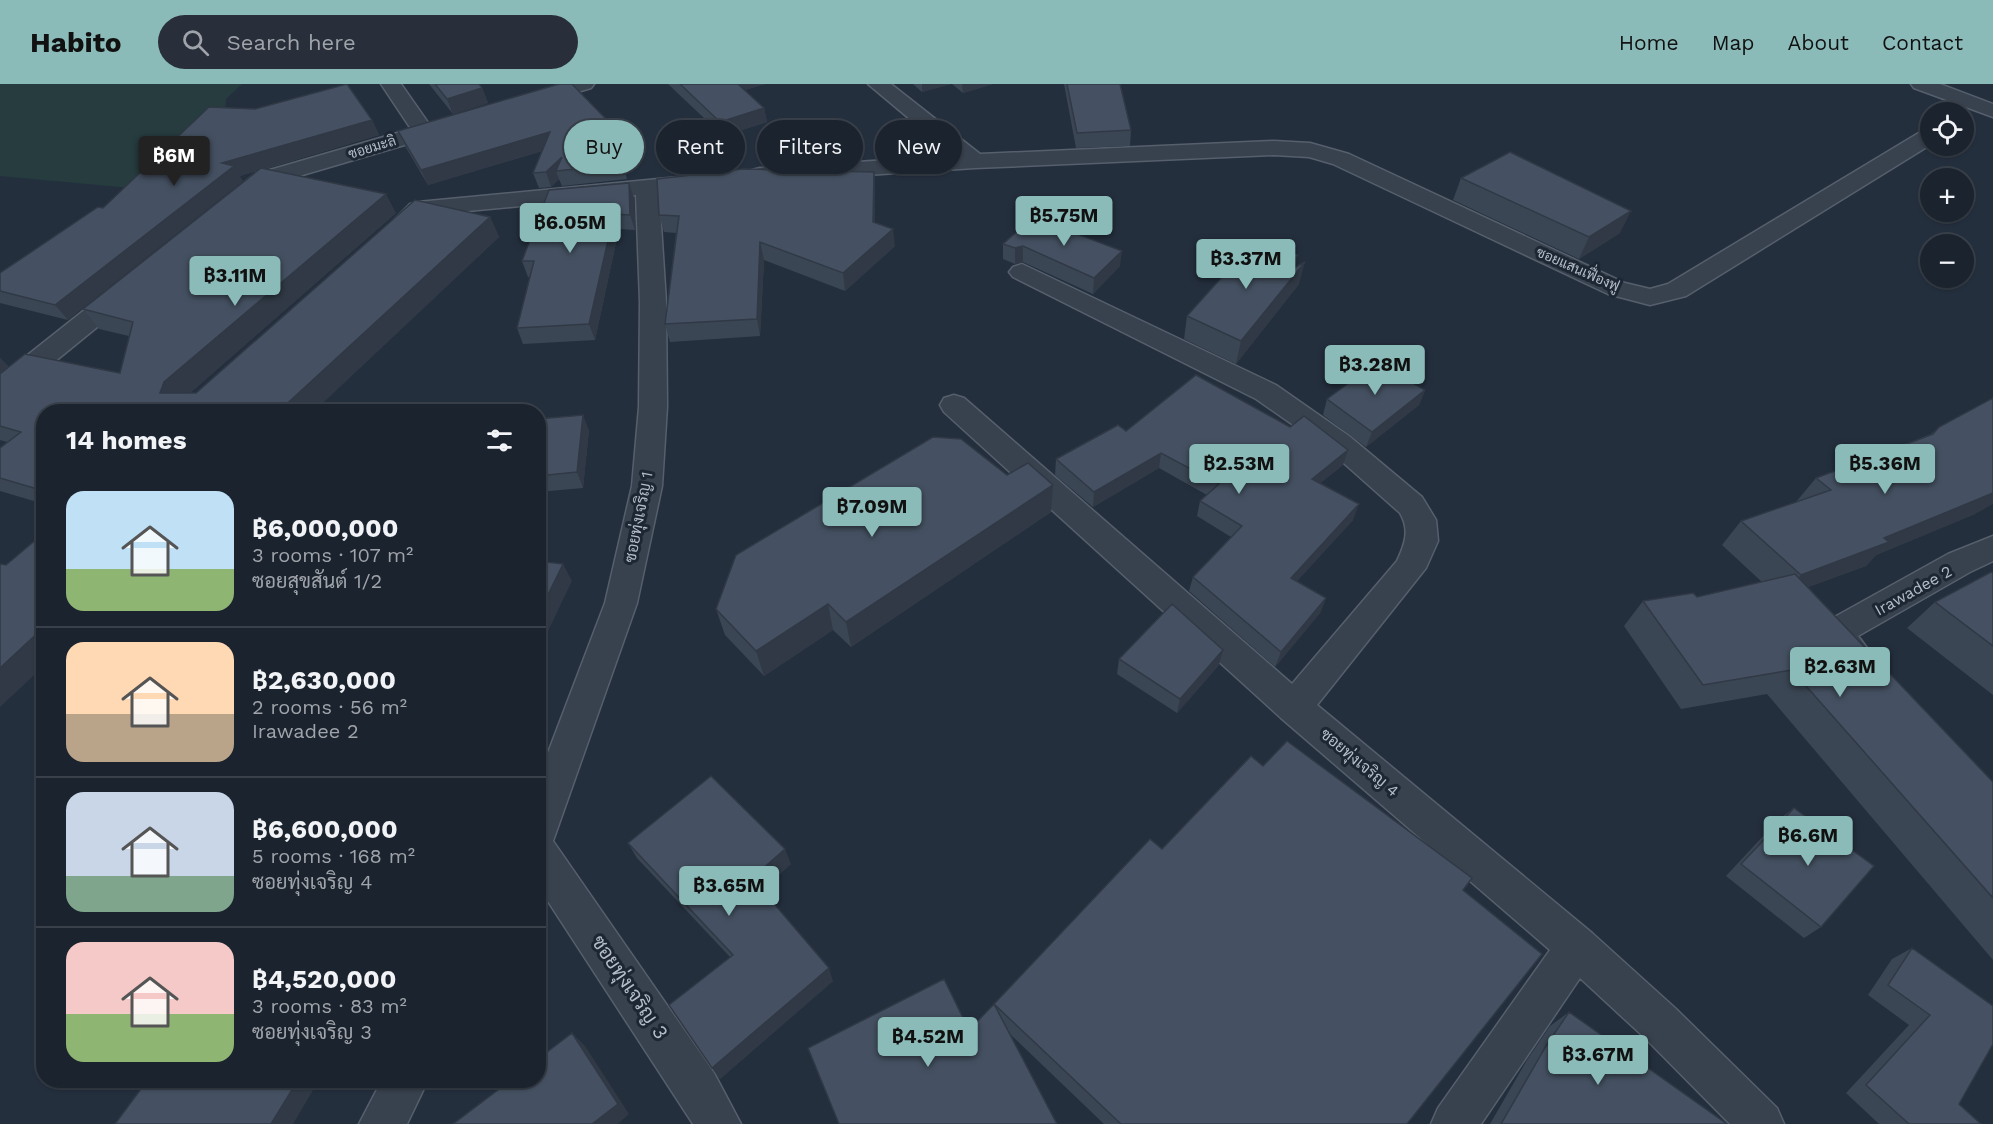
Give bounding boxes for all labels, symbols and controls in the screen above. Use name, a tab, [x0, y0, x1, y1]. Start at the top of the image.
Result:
search box	[158, 15, 578, 69]
text: Habito	[30, 26, 122, 59]
icon: search	[179, 26, 212, 59]
text: Search here	[227, 30, 356, 55]
text: Home	[1619, 30, 1679, 55]
text: Map	[1712, 30, 1755, 55]
text: About	[1788, 30, 1849, 55]
text: Contact	[1882, 30, 1963, 55]
map controls	[1920, 102, 1974, 288]
button: locate	[1920, 102, 1974, 156]
chip: Buy	[564, 120, 644, 174]
chip: Rent	[656, 120, 745, 174]
chip: Filters	[757, 120, 863, 174]
chip: New	[875, 120, 962, 174]
street label: ซอยมะลิ	[346, 132, 398, 162]
pin: ฿6M	[145, 136, 203, 187]
text: ฿6M	[153, 143, 195, 167]
button: +	[1920, 168, 1974, 222]
pin: ฿5.75M	[1015, 196, 1113, 247]
pin: ฿6.05M	[521, 203, 619, 254]
text: ฿5.75M	[1029, 203, 1099, 227]
text: ฿6.05M	[534, 210, 606, 234]
button: −	[1920, 234, 1974, 288]
pin: ฿3.37M	[1197, 239, 1295, 290]
street label: ซอยแสนเฟื่องฟู	[1533, 240, 1624, 296]
text: ฿3.37M	[1210, 246, 1282, 270]
pin: ฿3.11M	[186, 256, 284, 307]
text: ฿3.11M	[203, 263, 267, 287]
pin: ฿3.28M	[1326, 345, 1424, 396]
text: ฿3.28M	[1339, 352, 1411, 376]
icon: filters	[483, 424, 516, 457]
text: 14 homes	[66, 425, 187, 455]
pin: ฿2.53M	[1190, 444, 1288, 495]
pin: ฿5.36M	[1836, 444, 1934, 495]
text: ฿2.53M	[1203, 451, 1275, 475]
text: ฿5.36M	[1849, 451, 1921, 475]
street label: ซอยทุ่งเจริญ 1	[619, 470, 659, 565]
pin: ฿7.09M	[823, 487, 921, 538]
text: ฿7.09M	[837, 494, 907, 518]
text: ฿6,000,000	[252, 513, 399, 543]
icon: home	[114, 515, 186, 587]
text: 3 rooms · 107 m²	[252, 543, 413, 567]
street label: Irawadee 2	[1871, 561, 1955, 619]
text: ซอยสุขสันต์ 1/2	[252, 569, 382, 593]
pin: ฿2.63M	[1791, 647, 1889, 698]
text: ฿2.63M	[1804, 654, 1876, 678]
text: ฿2,630,000	[252, 665, 396, 695]
icon: home	[114, 666, 186, 738]
text: 2 rooms · 56 m²	[252, 695, 407, 719]
text: Irawadee 2	[252, 719, 359, 743]
street label: ซอยทุ่งเจริญ 4	[1315, 723, 1403, 802]
text: ฿6,600,000	[252, 814, 398, 844]
icon: home	[114, 816, 186, 888]
pin: ฿6.6M	[1766, 816, 1850, 867]
text: ฿6.6M	[1778, 823, 1838, 847]
text: 5 rooms · 168 m²	[252, 844, 415, 868]
pin: ฿3.65M	[680, 866, 778, 917]
text: ซอยทุ่งเจริญ 4	[252, 870, 372, 894]
text: ฿3.65M	[693, 873, 765, 897]
street label: ซอยทุ่งเจริญ 3	[585, 931, 673, 1044]
text: ฿4,520,000	[252, 964, 397, 994]
icon: home	[114, 966, 186, 1038]
text: 3 rooms · 83 m²	[252, 994, 407, 1018]
pin: ฿4.52M	[879, 1017, 977, 1068]
text: ซอยทุ่งเจริญ 3	[252, 1020, 372, 1044]
text: ฿4.52M	[892, 1024, 964, 1048]
pin: ฿3.67M	[1549, 1035, 1647, 1086]
text: ฿3.67M	[1562, 1042, 1634, 1066]

